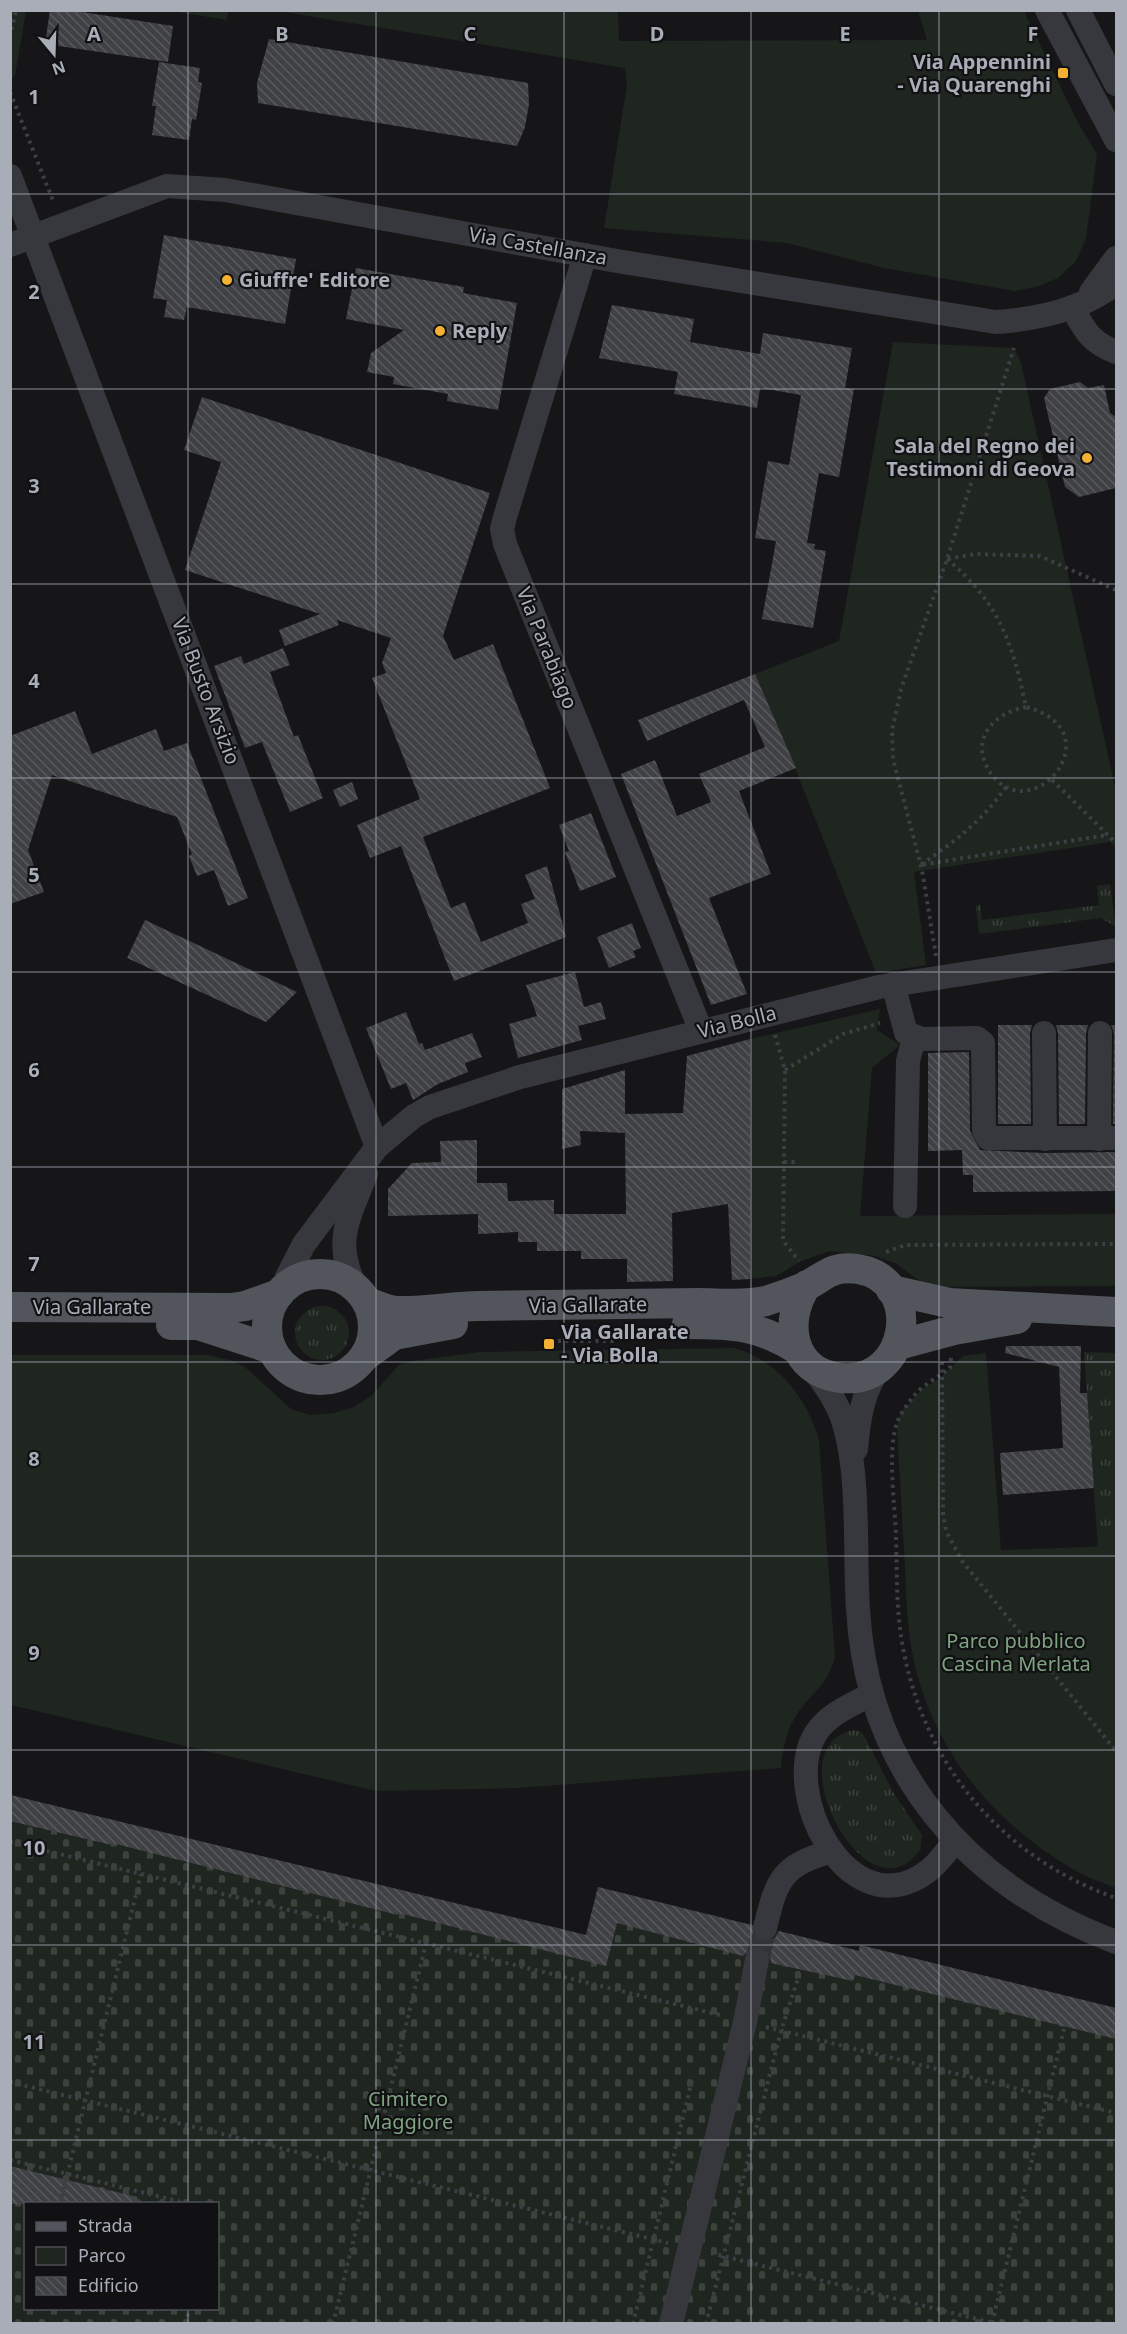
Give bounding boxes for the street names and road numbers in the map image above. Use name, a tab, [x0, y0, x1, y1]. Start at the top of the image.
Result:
street label: Via Castellanza	[467, 220, 609, 271]
street label: Via Parabiago	[511, 583, 584, 713]
street label: Via Busto Arsizio	[166, 613, 247, 768]
street label: Via Bolla	[695, 999, 779, 1044]
street label: Via Gallarate	[529, 1290, 647, 1319]
street label: Via Gallarate	[33, 1293, 151, 1320]

